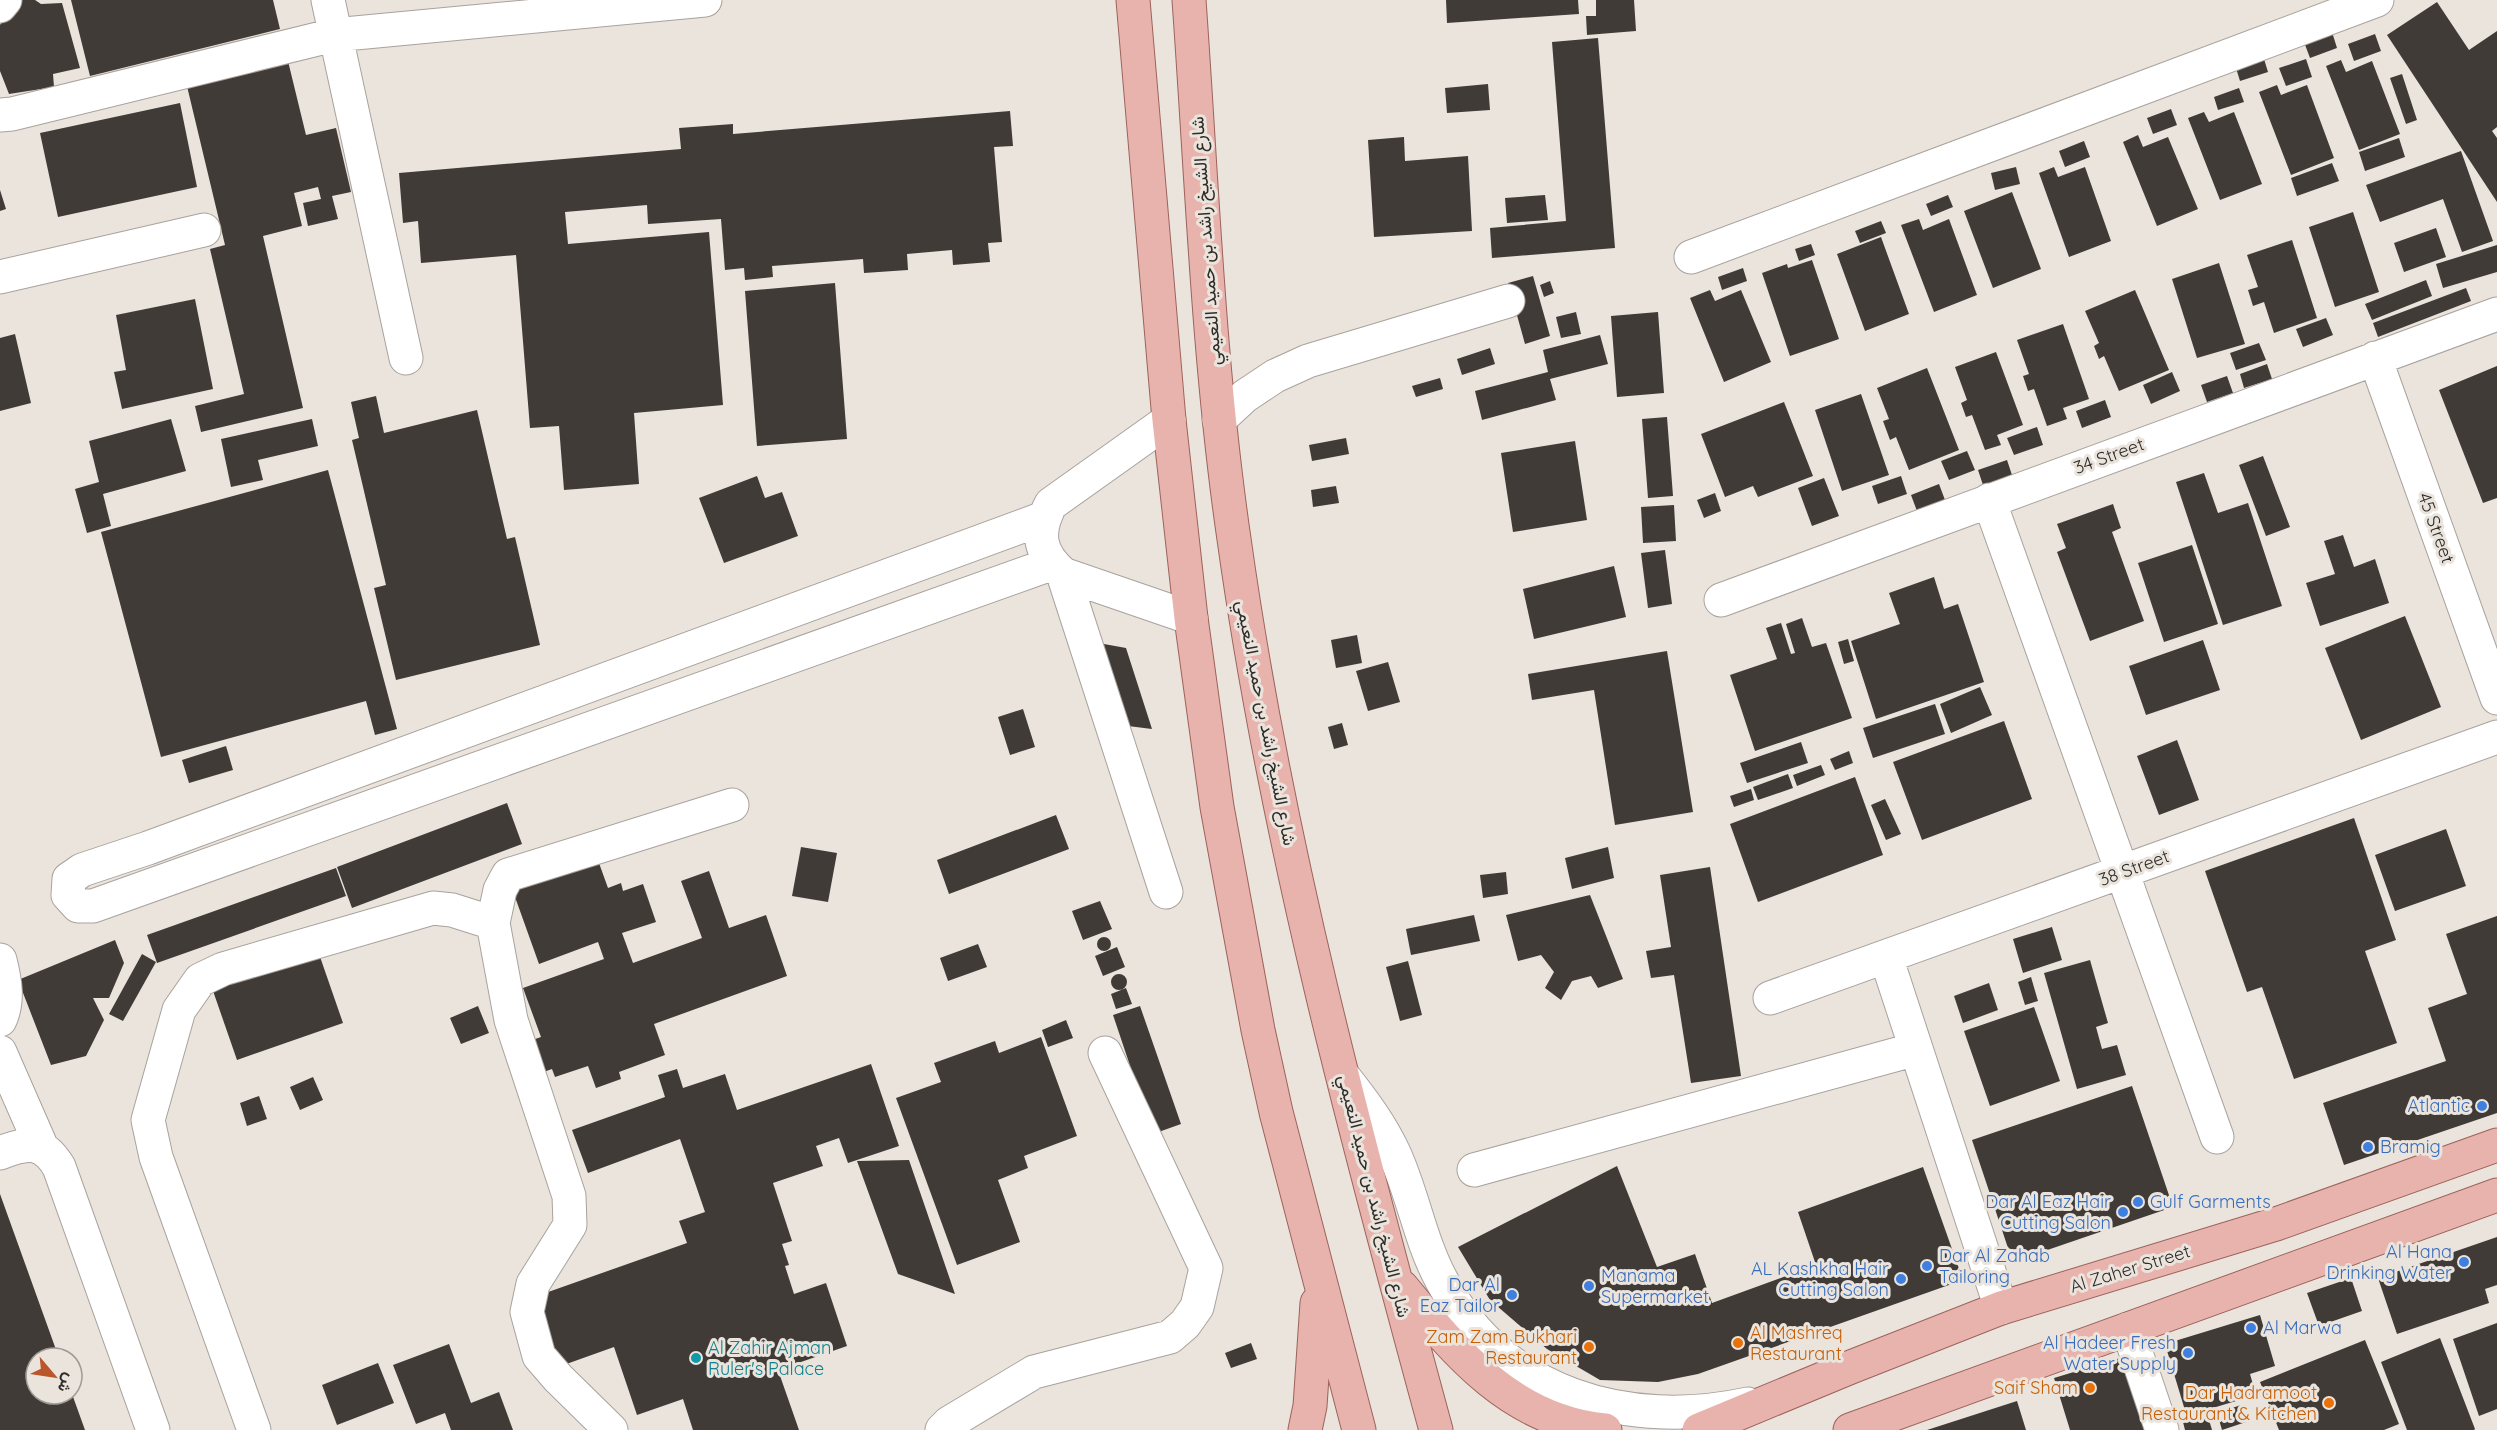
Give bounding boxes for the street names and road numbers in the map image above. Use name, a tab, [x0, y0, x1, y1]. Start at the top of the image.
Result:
street label: شارع الشيخ راشد بن حميد النعيمي	[1185, 116, 1230, 366]
street label: 34 Street	[2071, 432, 2147, 479]
street label: 45 Street	[2413, 489, 2460, 566]
street label: شارع الشيخ راشد بن حميد النعيمي	[1227, 598, 1302, 848]
street label: 38 Street	[2095, 844, 2172, 891]
street label: شارع الشيخ راشد بن حميد النعيمي	[1329, 1072, 1416, 1321]
street label: Al Zaher Street	[2067, 1239, 2193, 1298]

